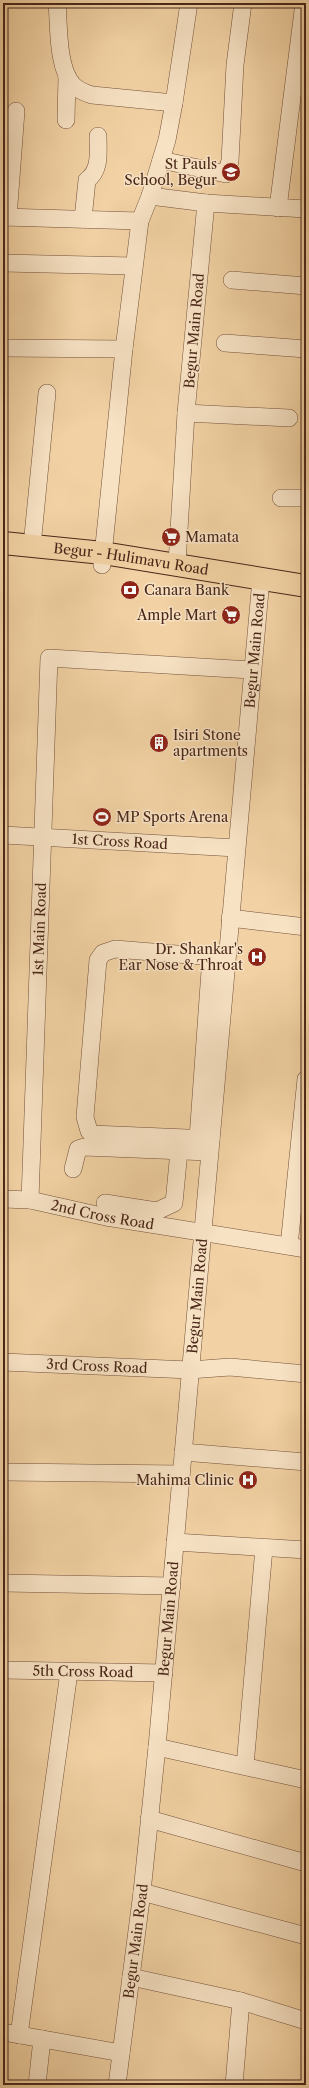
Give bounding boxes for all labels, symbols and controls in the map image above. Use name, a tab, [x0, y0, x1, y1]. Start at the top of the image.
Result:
place label: St Pauls School, Begur	[124, 155, 217, 189]
school or university icon: St Pauls School, Begur	[220, 161, 242, 183]
street label: Begur Main Road	[180, 272, 208, 389]
supermarket icon: Mamata	[160, 526, 182, 548]
place label: Mamata	[185, 528, 240, 546]
street label: Begur - Hulimavu Road	[53, 539, 210, 579]
bank icon: Canara Bank	[119, 579, 141, 601]
place label: Canara Bank	[144, 581, 230, 599]
street label: Begur Main Road	[241, 592, 269, 709]
supermarket icon: Ample Mart	[220, 604, 242, 626]
place label: Ample Mart	[136, 606, 217, 624]
place label: Isiri Stone apartments	[173, 726, 248, 760]
building icon: Isiri Stone apartments	[148, 732, 170, 754]
sports icon: MP Sports Arena	[91, 806, 113, 828]
place label: MP Sports Arena	[116, 808, 229, 826]
street label: 1st Cross Road	[71, 830, 169, 853]
street label: 1st Main Road	[29, 882, 50, 976]
place label: Dr. Shankar's Ear Nose & Throat	[119, 940, 243, 974]
hospital icon: Dr. Shankar's Ear Nose & Throat	[246, 946, 268, 968]
street label: 2nd Cross Road	[49, 1196, 156, 1234]
street label: Begur Main Road	[183, 1237, 211, 1355]
street label: 3rd Cross Road	[46, 1355, 148, 1377]
hospital icon: Mahima Clinic	[237, 1469, 259, 1491]
place label: Mahima Clinic	[136, 1471, 234, 1489]
street label: Begur Main Road	[154, 1560, 183, 1677]
street label: 5th Cross Road	[32, 1662, 134, 1681]
street label: Begur Main Road	[119, 1882, 152, 2000]

